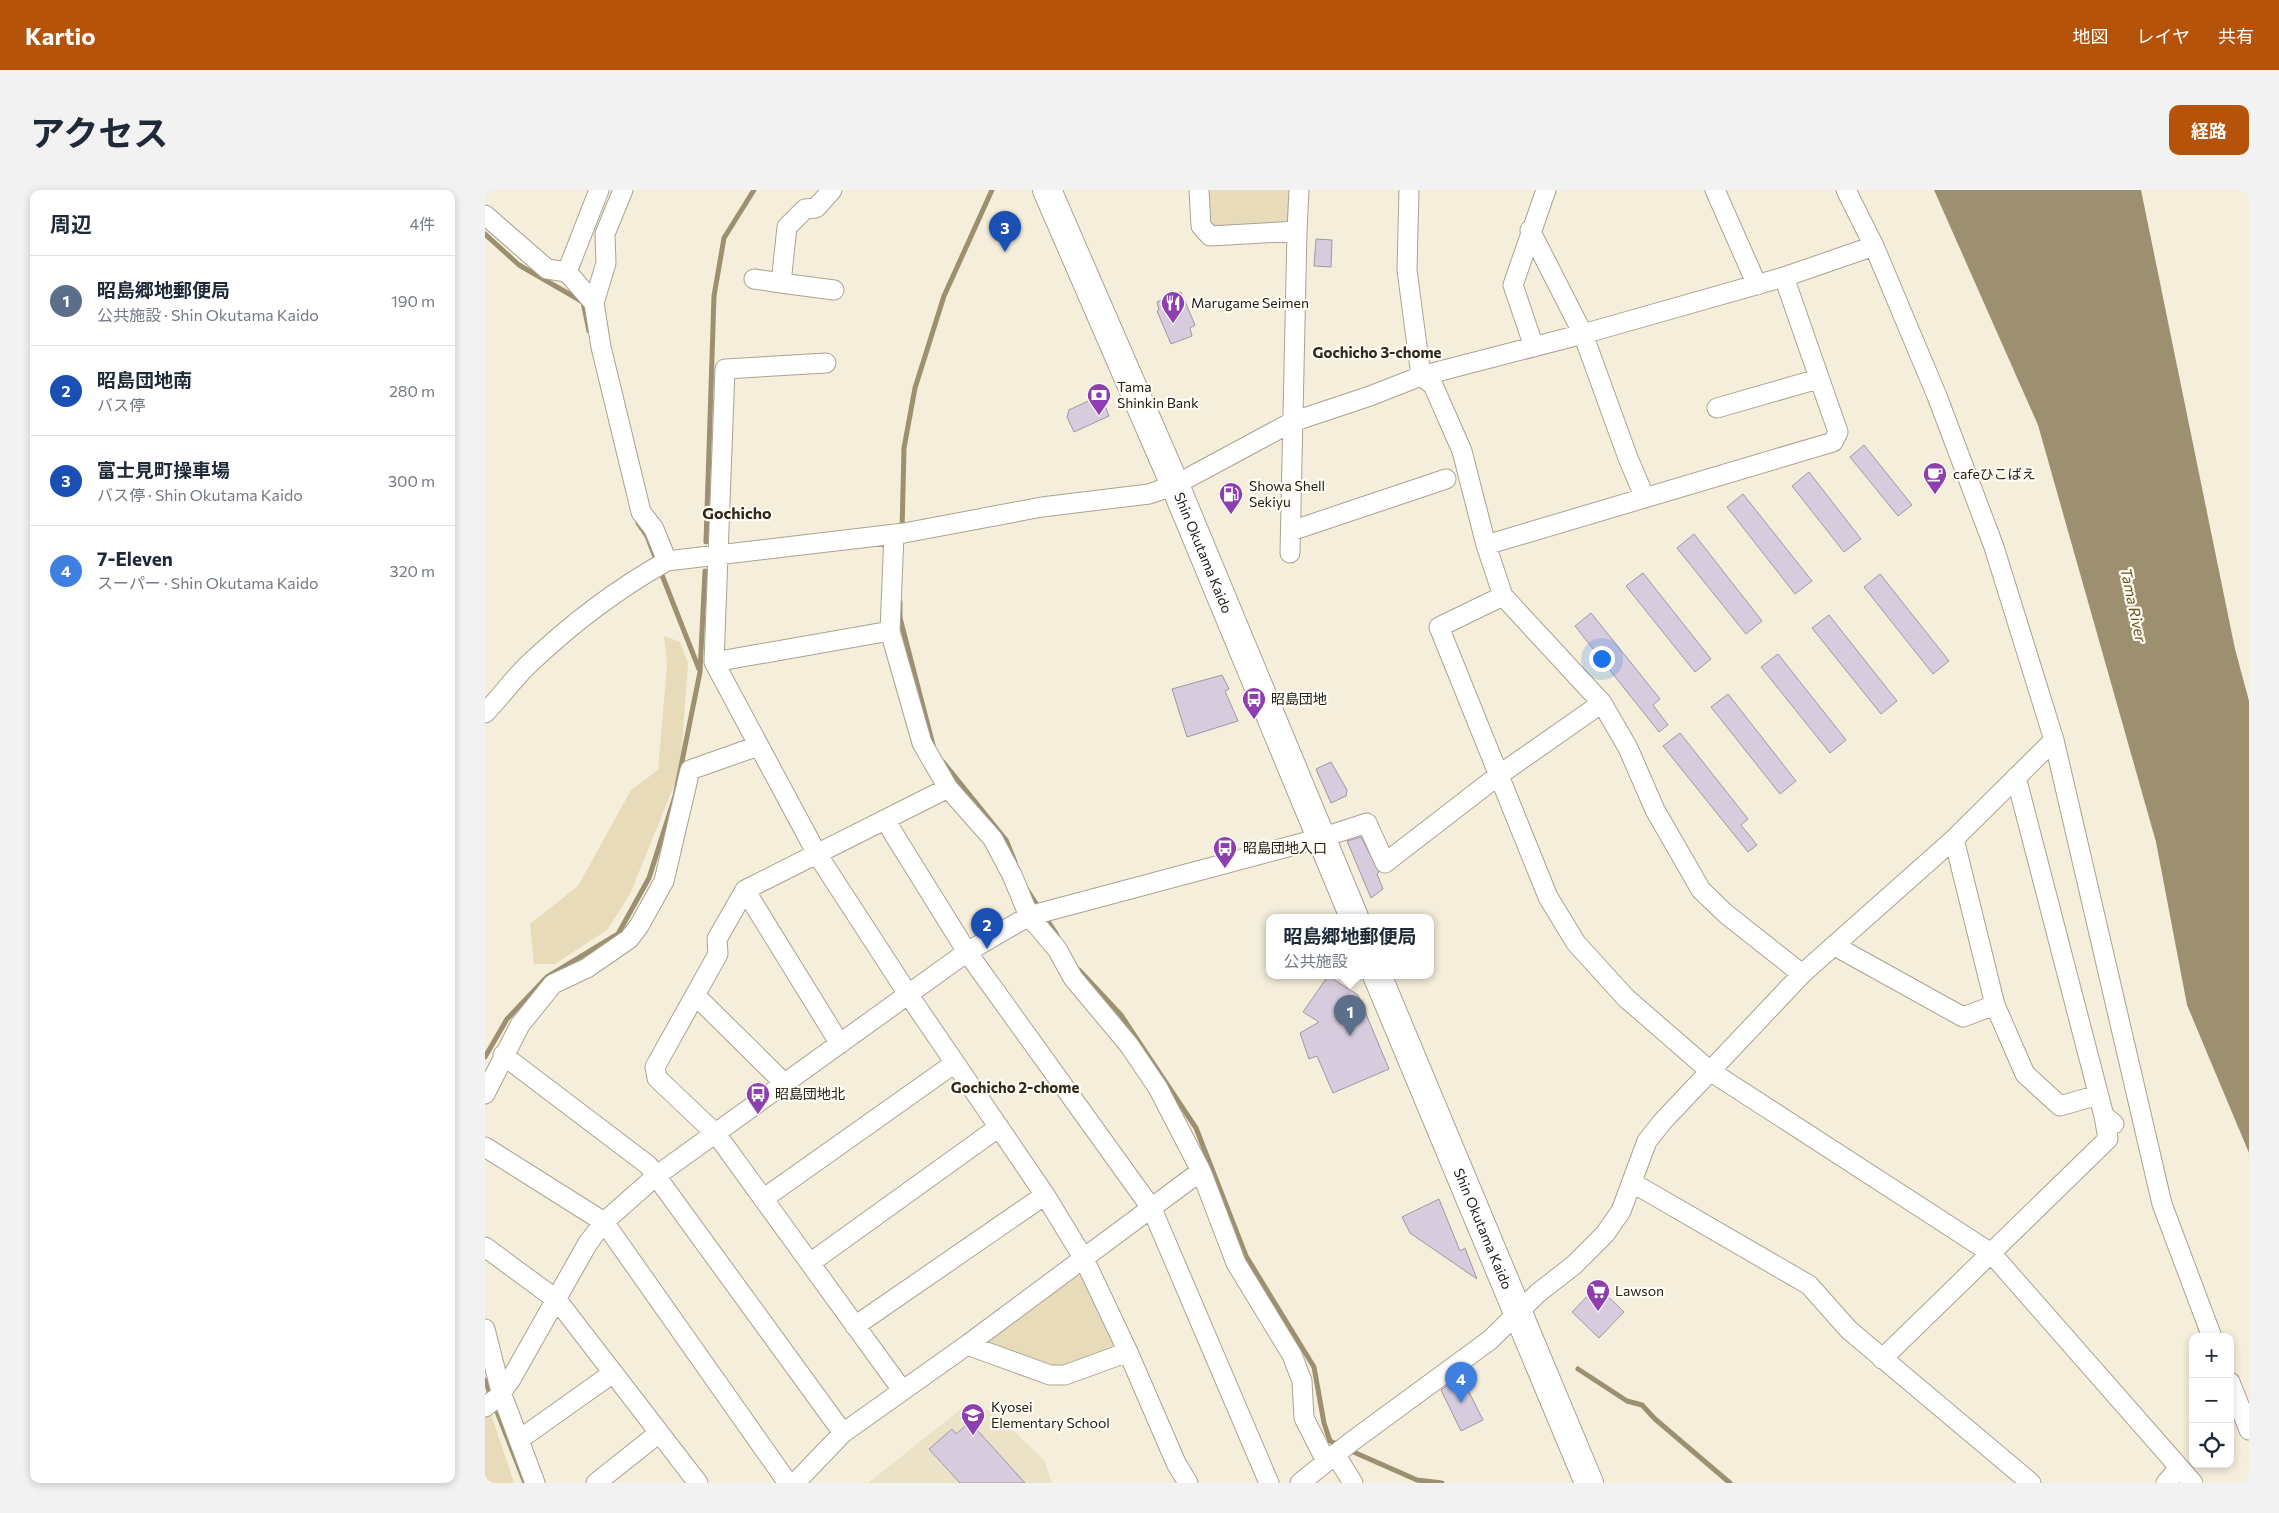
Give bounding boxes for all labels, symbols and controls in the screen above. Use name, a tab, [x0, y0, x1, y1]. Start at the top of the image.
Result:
text: Kartio	[25, 21, 95, 50]
text: 地図	[2073, 25, 2109, 47]
text: レイヤ	[2137, 25, 2190, 47]
text: 共有	[2218, 25, 2254, 47]
button: 経路	[2169, 105, 2249, 155]
text: アクセス	[30, 110, 168, 153]
text: 周辺	[50, 211, 92, 236]
pin: 3	[989, 211, 1021, 252]
text: 4件	[409, 214, 435, 233]
text: 昭島郷地郵便局	[97, 278, 230, 301]
restaurant icon: Marugame Seimen	[1160, 290, 1186, 324]
text: 1	[62, 291, 70, 310]
text: 190 m	[391, 291, 435, 310]
place label: Marugame Seimen	[1191, 294, 1309, 311]
text: 公共施設 · Shin Okutama Kaido	[97, 305, 319, 324]
district label: Gochicho 3-chome	[1313, 343, 1442, 361]
text: 昭島団地南	[97, 368, 192, 391]
place label: Tama Shinkin Bank	[1117, 378, 1199, 411]
text: 2	[61, 381, 71, 400]
text: 280 m	[389, 381, 435, 400]
bank icon: Tama Shinkin Bank	[1086, 382, 1112, 416]
text: バス停	[97, 395, 145, 414]
text: 富士見町操車場	[97, 458, 230, 481]
cafe icon: cafeひこばえ	[1922, 461, 1948, 495]
place label: cafeひこばえ	[1953, 465, 2036, 482]
text: 3	[61, 471, 71, 490]
text: 300 m	[388, 471, 435, 490]
place label: Showa Shell Sekiyu	[1249, 477, 1325, 510]
fuel station icon: Showa Shell Sekiyu	[1218, 481, 1244, 515]
text: バス停 · Shin Okutama Kaido	[97, 485, 303, 504]
street label: Shin Okutama Kaido	[1171, 490, 1236, 616]
district label: Gochicho	[702, 503, 772, 522]
text: 7-Eleven	[97, 547, 173, 570]
text: 4	[61, 561, 71, 580]
text: 320 m	[390, 561, 435, 580]
water label: Tama River	[2117, 566, 2151, 644]
text: スーパー · Shin Okutama Kaido	[97, 573, 319, 592]
your location	[1589, 646, 1615, 672]
bus stop icon: 昭島団地	[1241, 686, 1267, 720]
place label: 昭島団地	[1271, 690, 1327, 707]
bus stop icon: 昭島団地入口	[1212, 835, 1238, 869]
place label: 昭島団地入口	[1243, 839, 1327, 856]
pin: 2	[971, 908, 1003, 949]
popup	[1266, 914, 1434, 979]
text: 昭島郷地郵便局	[1283, 924, 1417, 947]
text: 公共施設	[1283, 951, 1348, 970]
pin: 1	[1334, 995, 1366, 1036]
district label: Gochicho 2-chome	[951, 1078, 1079, 1096]
bus stop icon: 昭島団地北	[745, 1081, 771, 1115]
place label: 昭島団地北	[775, 1085, 845, 1102]
street label: Shin Okutama Kaido	[1451, 1166, 1516, 1292]
supermarket icon: Lawson	[1585, 1278, 1611, 1312]
place label: Lawson	[1615, 1282, 1664, 1299]
map controls	[2189, 1333, 2234, 1468]
button: +	[2189, 1333, 2234, 1378]
pin: 4	[1445, 1362, 1477, 1403]
button: −	[2189, 1378, 2234, 1423]
place label: Kyosei Elementary School	[991, 1398, 1110, 1431]
school or university icon: Kyosei Elementary School	[960, 1402, 986, 1436]
button: locate	[2189, 1423, 2234, 1468]

